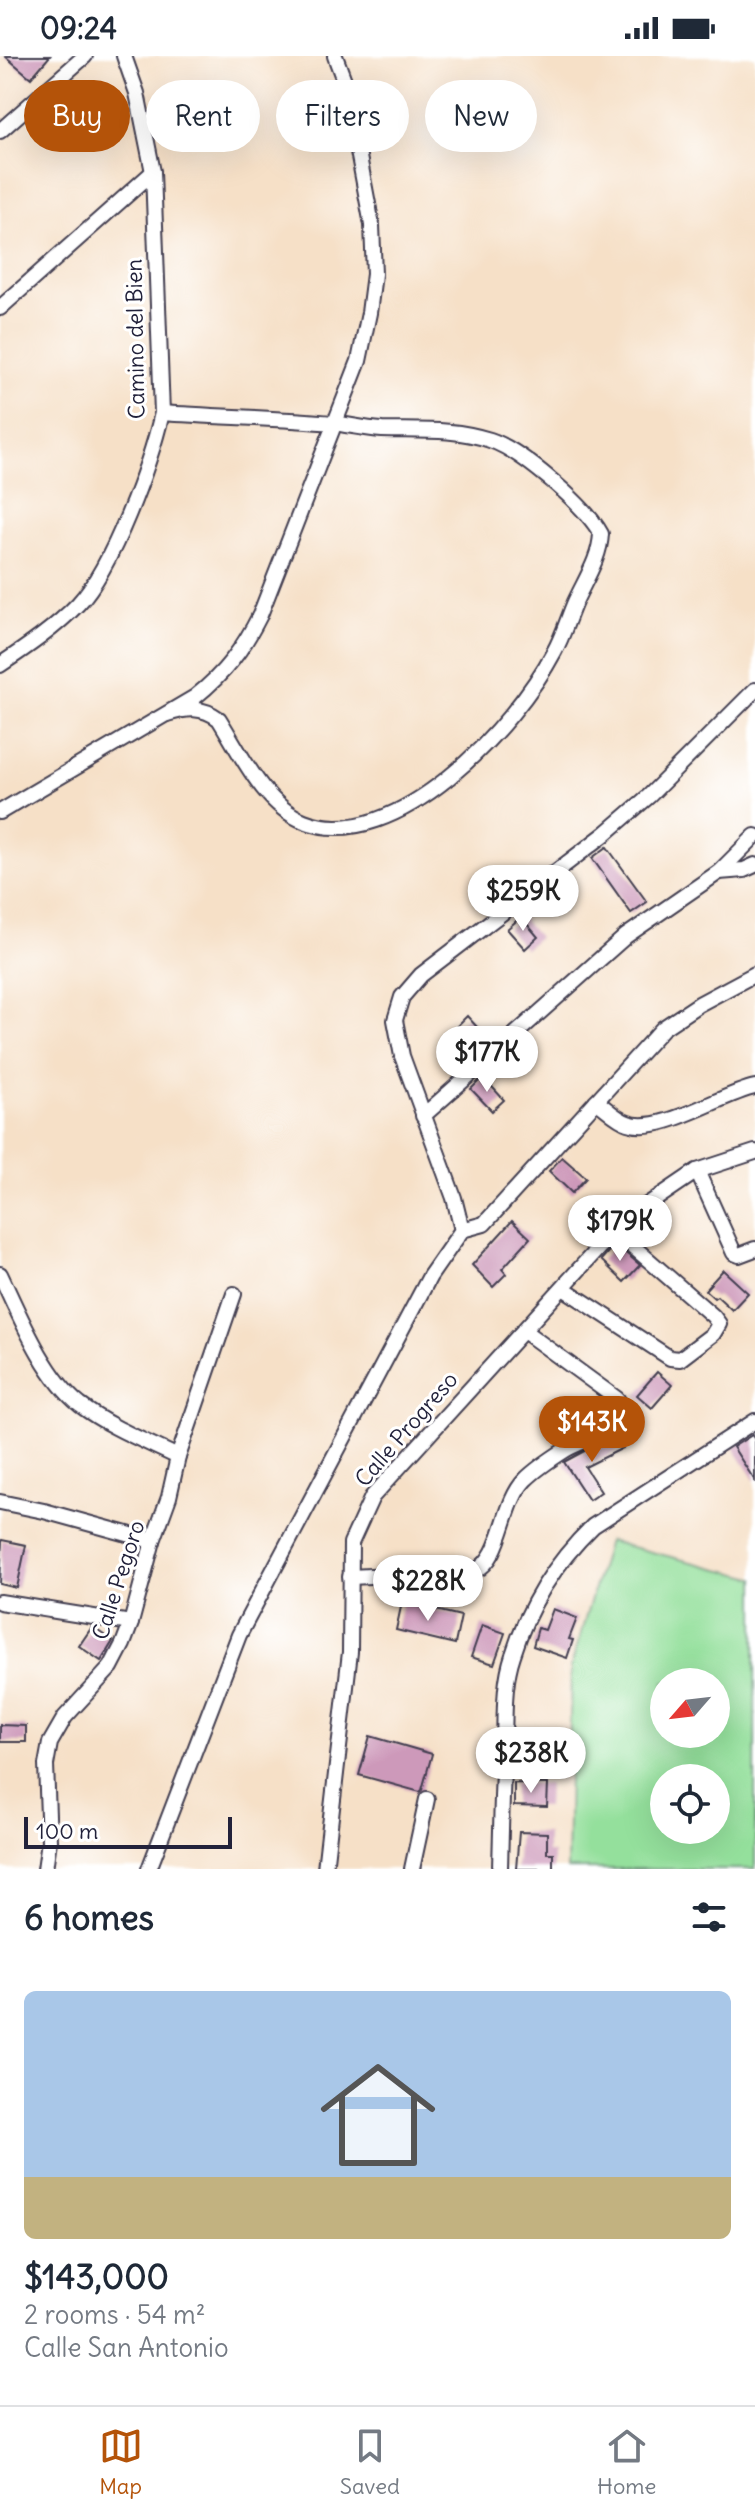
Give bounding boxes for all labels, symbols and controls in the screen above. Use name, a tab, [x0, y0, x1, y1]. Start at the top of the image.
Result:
text: 09:24	[40, 9, 117, 47]
chip: Buy	[24, 80, 130, 152]
chip: Rent	[146, 80, 260, 152]
chip: Filters	[276, 80, 409, 152]
chip: New	[425, 80, 537, 152]
street label: Camino del Bien	[120, 259, 150, 419]
pin: $259K	[467, 865, 579, 933]
text: $259K	[486, 874, 560, 907]
pin: $177K	[431, 1026, 543, 1094]
text: $177K	[454, 1035, 520, 1068]
pin: $179K	[564, 1195, 676, 1263]
text: $179K	[586, 1204, 654, 1237]
street label: Calle Progreso	[349, 1366, 463, 1492]
pin: $143K	[536, 1396, 648, 1464]
text: $143K	[557, 1405, 627, 1438]
street label: Calle Pegoro	[86, 1517, 150, 1643]
pin: $228K	[372, 1555, 484, 1623]
text: $228K	[391, 1564, 465, 1597]
north arrow	[650, 1668, 730, 1748]
map controls	[650, 1668, 730, 1844]
pin: $238K	[475, 1727, 587, 1795]
text: $238K	[494, 1736, 568, 1769]
button: locate	[650, 1764, 730, 1844]
scale bar	[24, 1813, 232, 1849]
text: 100 m	[36, 1817, 98, 1845]
icon: filters	[687, 1895, 731, 1939]
text: 6 homes	[24, 1896, 154, 1939]
icon: home	[306, 2043, 450, 2187]
text: $143,000	[24, 2255, 169, 2298]
text: 2 rooms · 54 m²	[24, 2298, 206, 2331]
text: Calle San Antonio	[24, 2331, 229, 2364]
tab: Map	[99, 2424, 143, 2500]
tab: Saved	[340, 2424, 400, 2500]
tab: Home	[597, 2424, 656, 2500]

